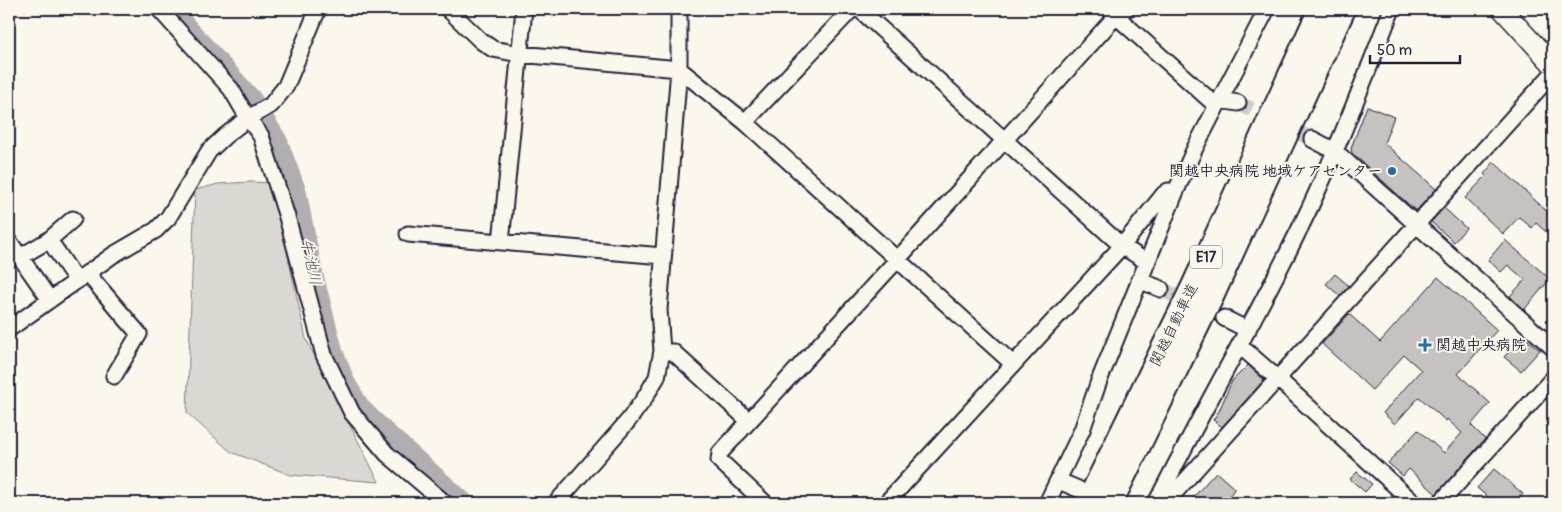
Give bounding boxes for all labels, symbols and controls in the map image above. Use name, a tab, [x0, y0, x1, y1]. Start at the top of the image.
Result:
scale bar	[1370, 32, 1460, 64]
text: 50 m	[1377, 41, 1412, 60]
place label: 関越中央病院 地域ケアセンター	[1169, 162, 1382, 181]
marker: 関越中央病院 地域ケアセンター	[1386, 165, 1398, 177]
water label: 牛池川	[296, 236, 326, 288]
road number: E17	[1190, 246, 1222, 268]
street label: 関越自動車道	[1146, 280, 1202, 370]
place label: 関越中央病院	[1436, 336, 1526, 355]
marker: 関越中央病院	[1418, 338, 1432, 352]

